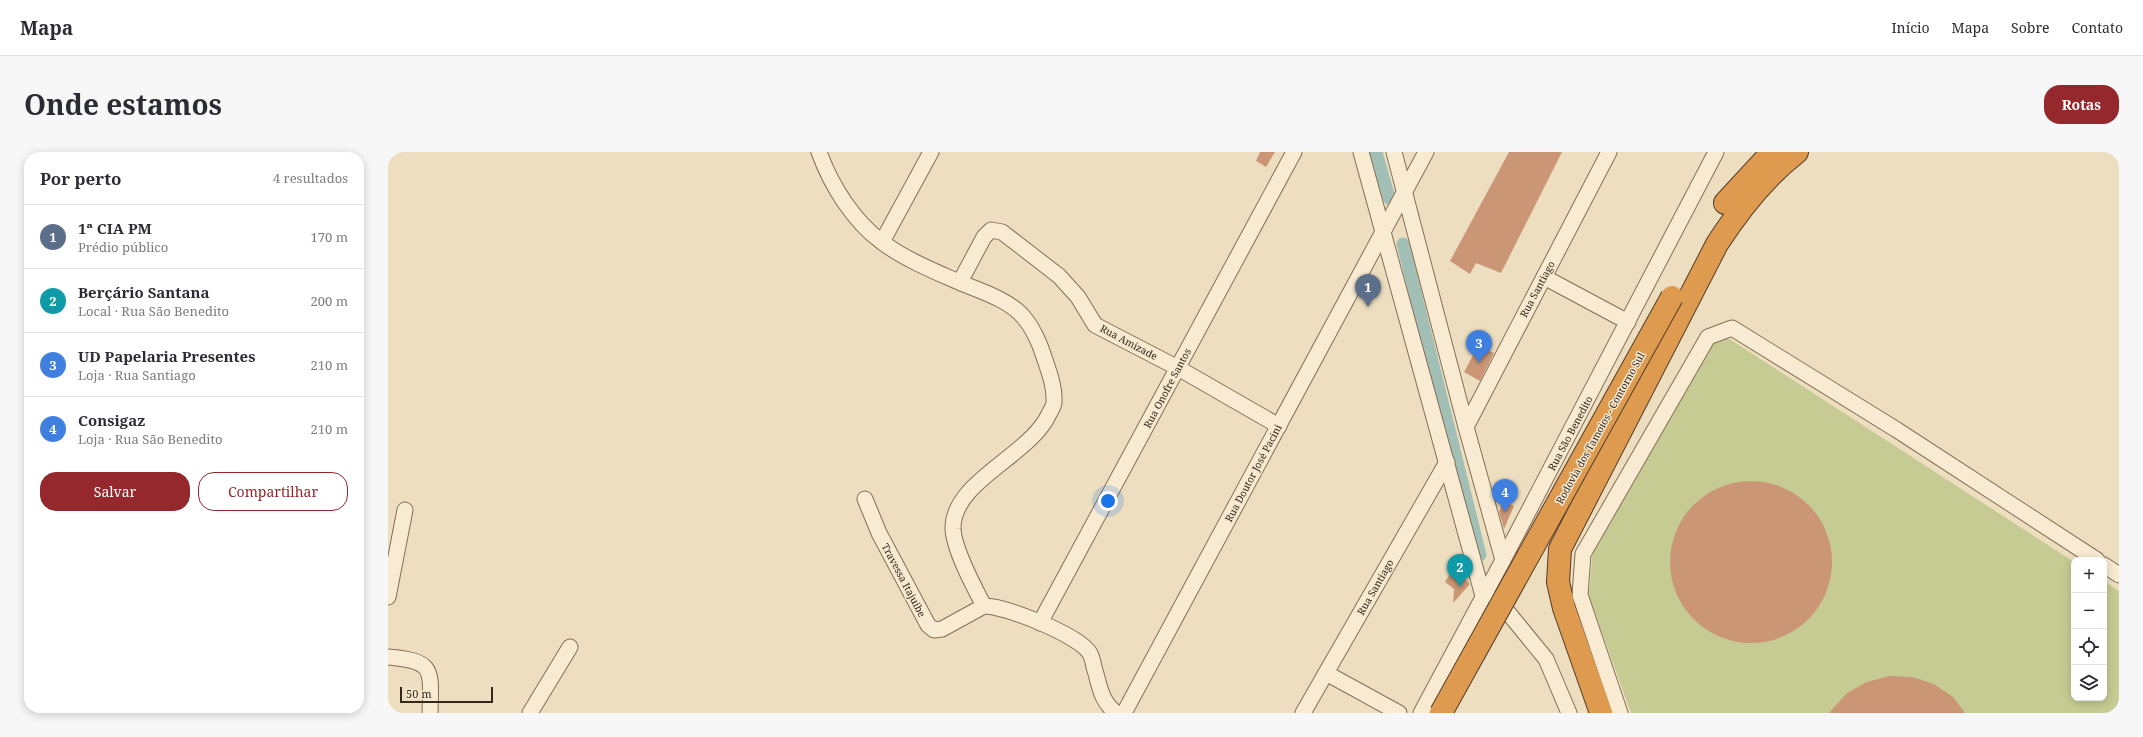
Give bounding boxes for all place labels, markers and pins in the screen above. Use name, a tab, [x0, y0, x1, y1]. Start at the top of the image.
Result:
pin: 1	[1355, 274, 1381, 307]
pin: 3	[1466, 330, 1492, 363]
pin: 4	[1492, 479, 1518, 512]
pin: 2	[1447, 554, 1473, 587]

